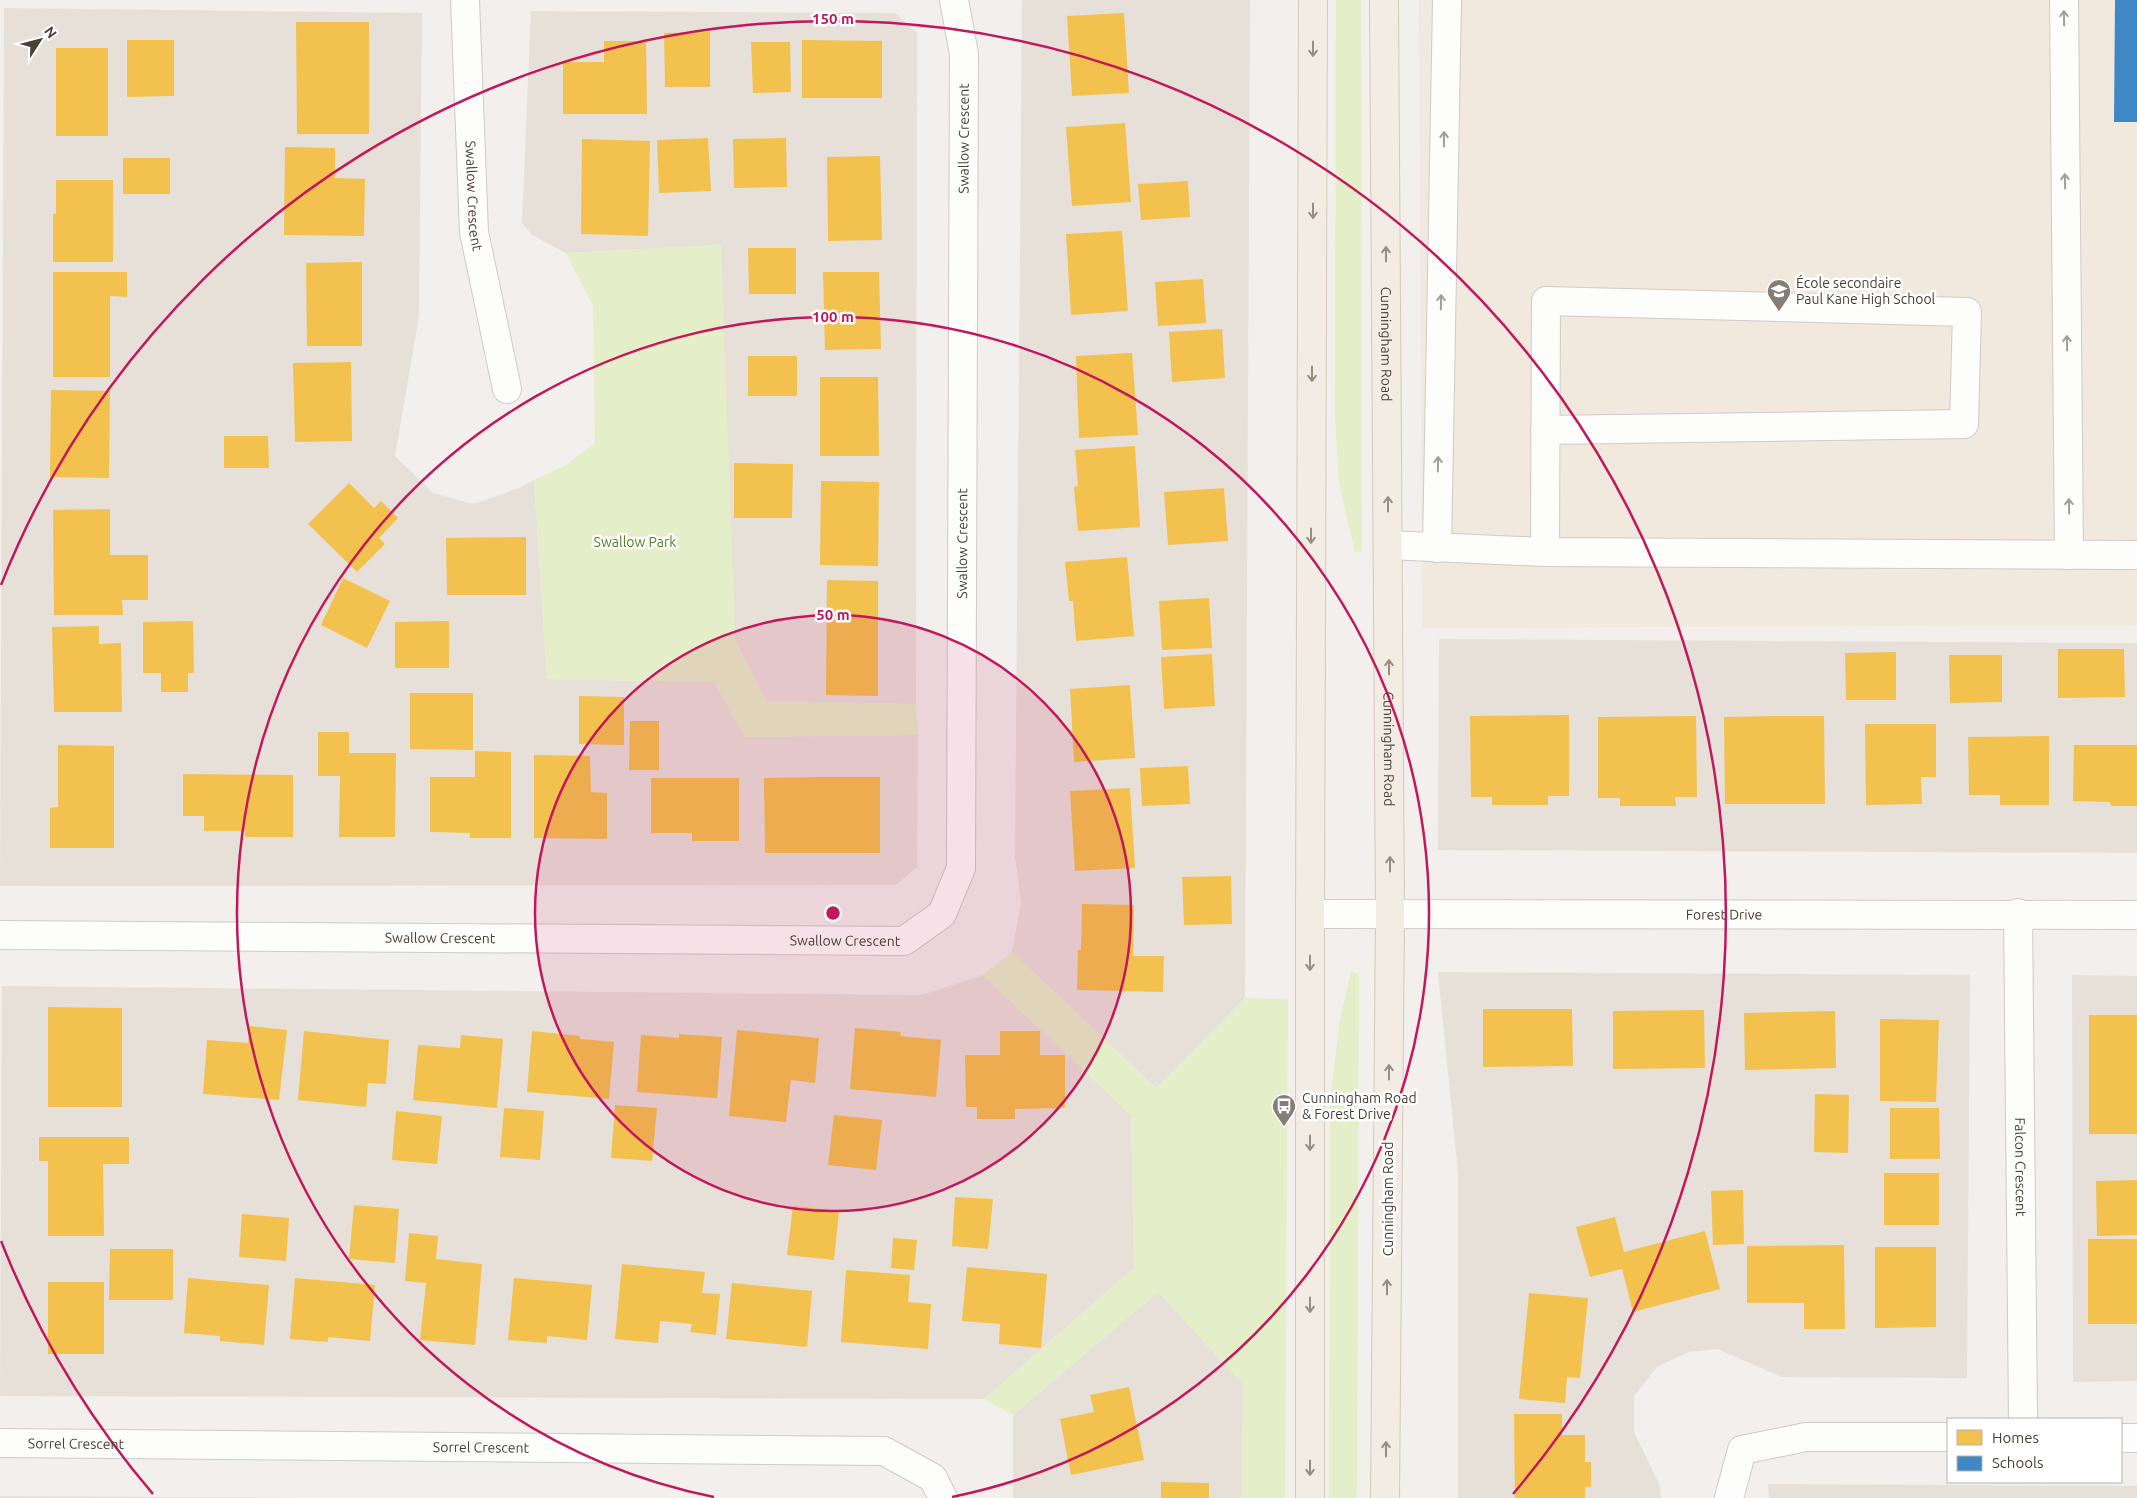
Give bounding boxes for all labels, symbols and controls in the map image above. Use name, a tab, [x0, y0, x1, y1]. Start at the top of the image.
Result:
text: 150 m	[812, 10, 854, 27]
one-way arrow	[2059, 11, 2069, 27]
north arrow	[15, 15, 65, 65]
text: N	[41, 23, 60, 41]
one-way arrow	[1308, 40, 1318, 56]
street label: Swallow Crescent	[955, 83, 972, 194]
one-way arrow	[1440, 131, 1449, 147]
street label: Swallow Crescent	[462, 140, 486, 253]
one-way arrow	[2060, 173, 2070, 190]
one-way arrow	[1308, 202, 1318, 219]
one-way arrow	[1381, 247, 1391, 263]
place label: École secondaire Paul Kane High School	[1796, 274, 1936, 307]
school or university icon: École secondaire Paul Kane High School	[1766, 278, 1792, 312]
street label: Cunningham Road	[1378, 287, 1395, 401]
one-way arrow	[1436, 294, 1446, 310]
text: 100 m	[812, 308, 854, 325]
one-way arrow	[2062, 336, 2072, 352]
one-way arrow	[1307, 365, 1317, 381]
one-way arrow	[1433, 456, 1443, 472]
street label: Swallow Crescent	[954, 488, 970, 599]
one-way arrow	[1383, 497, 1392, 513]
one-way arrow	[2064, 498, 2073, 514]
one-way arrow	[1306, 528, 1316, 544]
park label: Swallow Park	[594, 534, 676, 550]
text: 50 m	[816, 606, 850, 623]
one-way arrow	[1384, 659, 1394, 676]
street label: Cunningham Road	[1381, 692, 1397, 806]
one-way arrow	[1385, 857, 1395, 873]
centre of rings	[824, 904, 842, 922]
street label: Forest Drive	[1686, 906, 1762, 923]
street label: Swallow Crescent	[385, 930, 496, 946]
street label: Swallow Crescent	[790, 932, 901, 949]
one-way arrow	[1305, 954, 1315, 970]
one-way arrow	[1384, 1064, 1394, 1080]
place label: Cunningham Road & Forest Drive	[1302, 1090, 1417, 1122]
bus stop icon: Cunningham Road & Forest Drive	[1271, 1093, 1297, 1127]
street label: Falcon Crescent	[2012, 1117, 2029, 1217]
one-way arrow	[1305, 1134, 1315, 1150]
street label: Cunningham Road	[1380, 1142, 1396, 1256]
one-way arrow	[1382, 1279, 1392, 1296]
one-way arrow	[1305, 1296, 1315, 1313]
legend	[1947, 1418, 2122, 1483]
text: Homes	[1992, 1429, 2039, 1446]
street label: Sorrel Crescent	[28, 1435, 125, 1452]
street label: Sorrel Crescent	[433, 1439, 530, 1456]
one-way arrow	[1381, 1442, 1391, 1458]
text: Schools	[1992, 1454, 2043, 1471]
one-way arrow	[1305, 1459, 1315, 1475]

